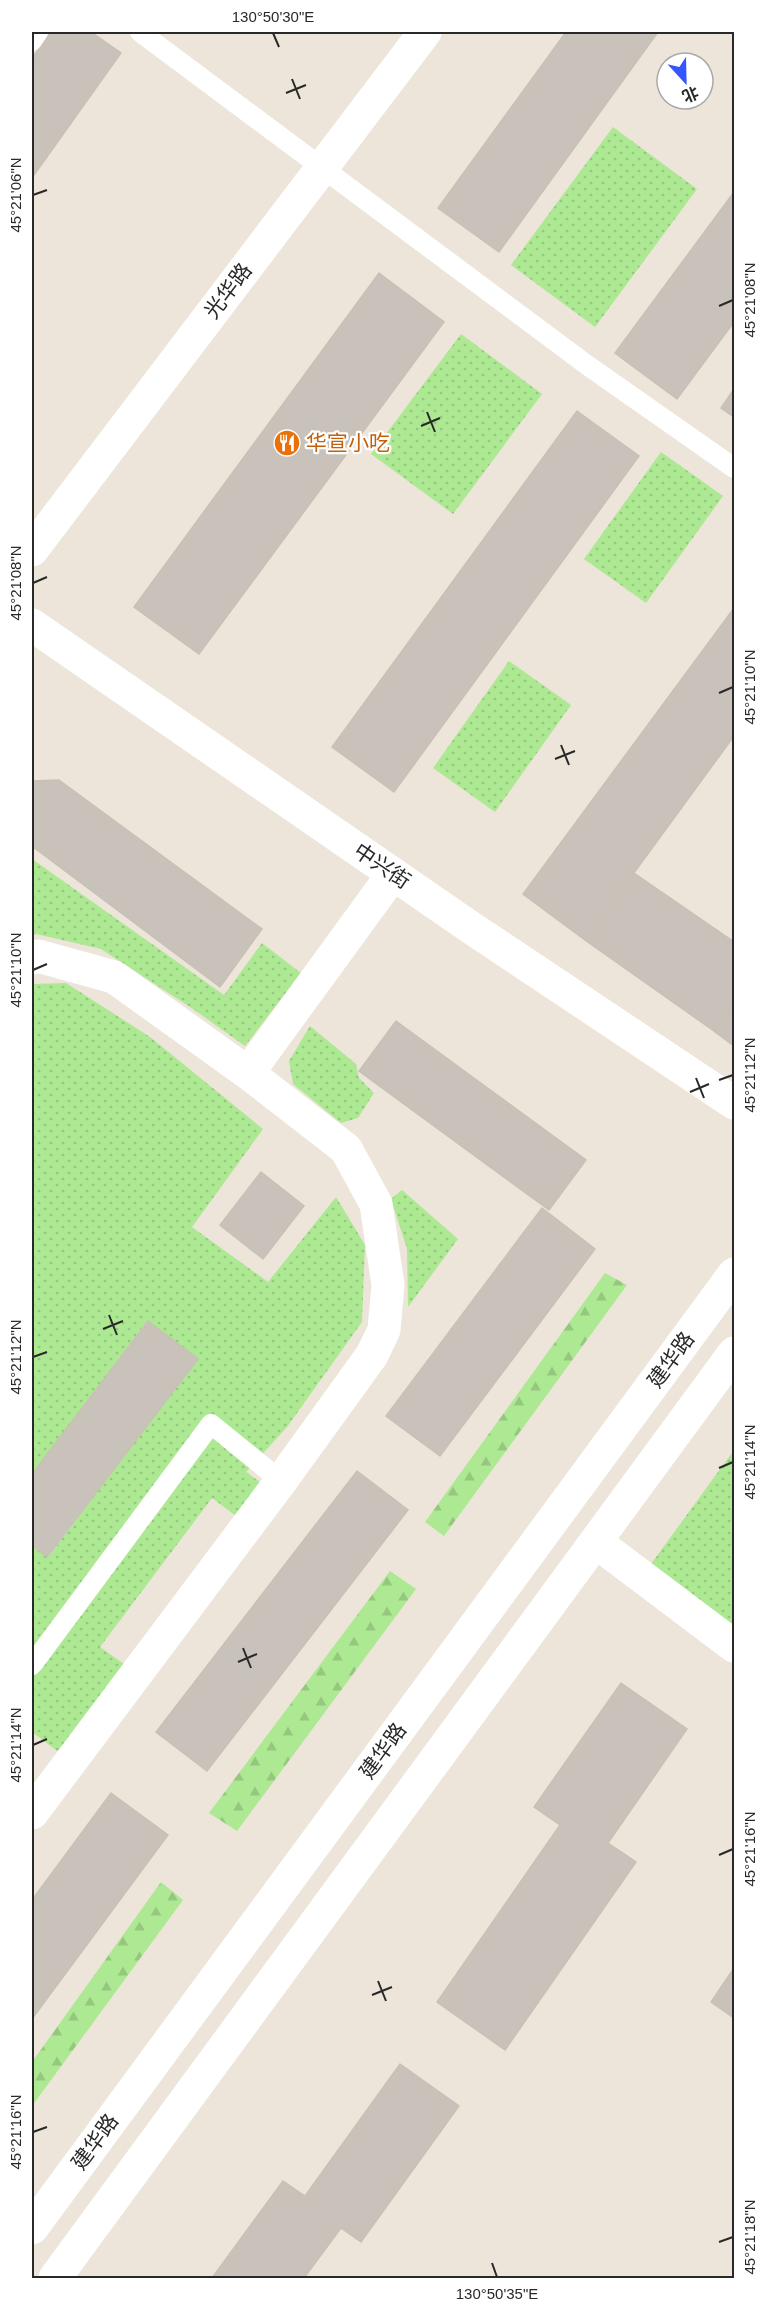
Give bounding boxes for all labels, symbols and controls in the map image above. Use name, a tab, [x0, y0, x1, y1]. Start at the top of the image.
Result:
text: 130°50'30"E	[232, 8, 314, 25]
north arrow	[655, 51, 715, 111]
text: 北	[680, 84, 701, 105]
text: 45°21'06"N	[7, 157, 24, 233]
street label: 光华路	[199, 259, 256, 323]
text: 45°21'08"N	[741, 262, 758, 338]
restaurant icon: 华宣小吃	[272, 428, 302, 458]
place label: 华宣小吃	[306, 431, 390, 454]
text: 45°21'08"N	[7, 545, 24, 621]
text: 45°21'10"N	[741, 649, 758, 725]
street label: 中兴街	[350, 838, 415, 893]
text: 45°21'10"N	[7, 932, 24, 1008]
text: 45°21'12"N	[741, 1037, 758, 1113]
text: 45°21'12"N	[7, 1319, 24, 1395]
street label: 建华路	[643, 1327, 698, 1392]
text: 45°21'14"N	[741, 1424, 758, 1500]
text: 45°21'14"N	[7, 1707, 24, 1783]
street label: 建华路	[355, 1718, 410, 1783]
text: 45°21'16"N	[741, 1811, 758, 1887]
text: 45°21'16"N	[7, 2094, 24, 2170]
street label: 建华路	[67, 2109, 122, 2174]
text: 45°21'18"N	[741, 2199, 758, 2275]
text: 130°50'35"E	[456, 2285, 538, 2302]

